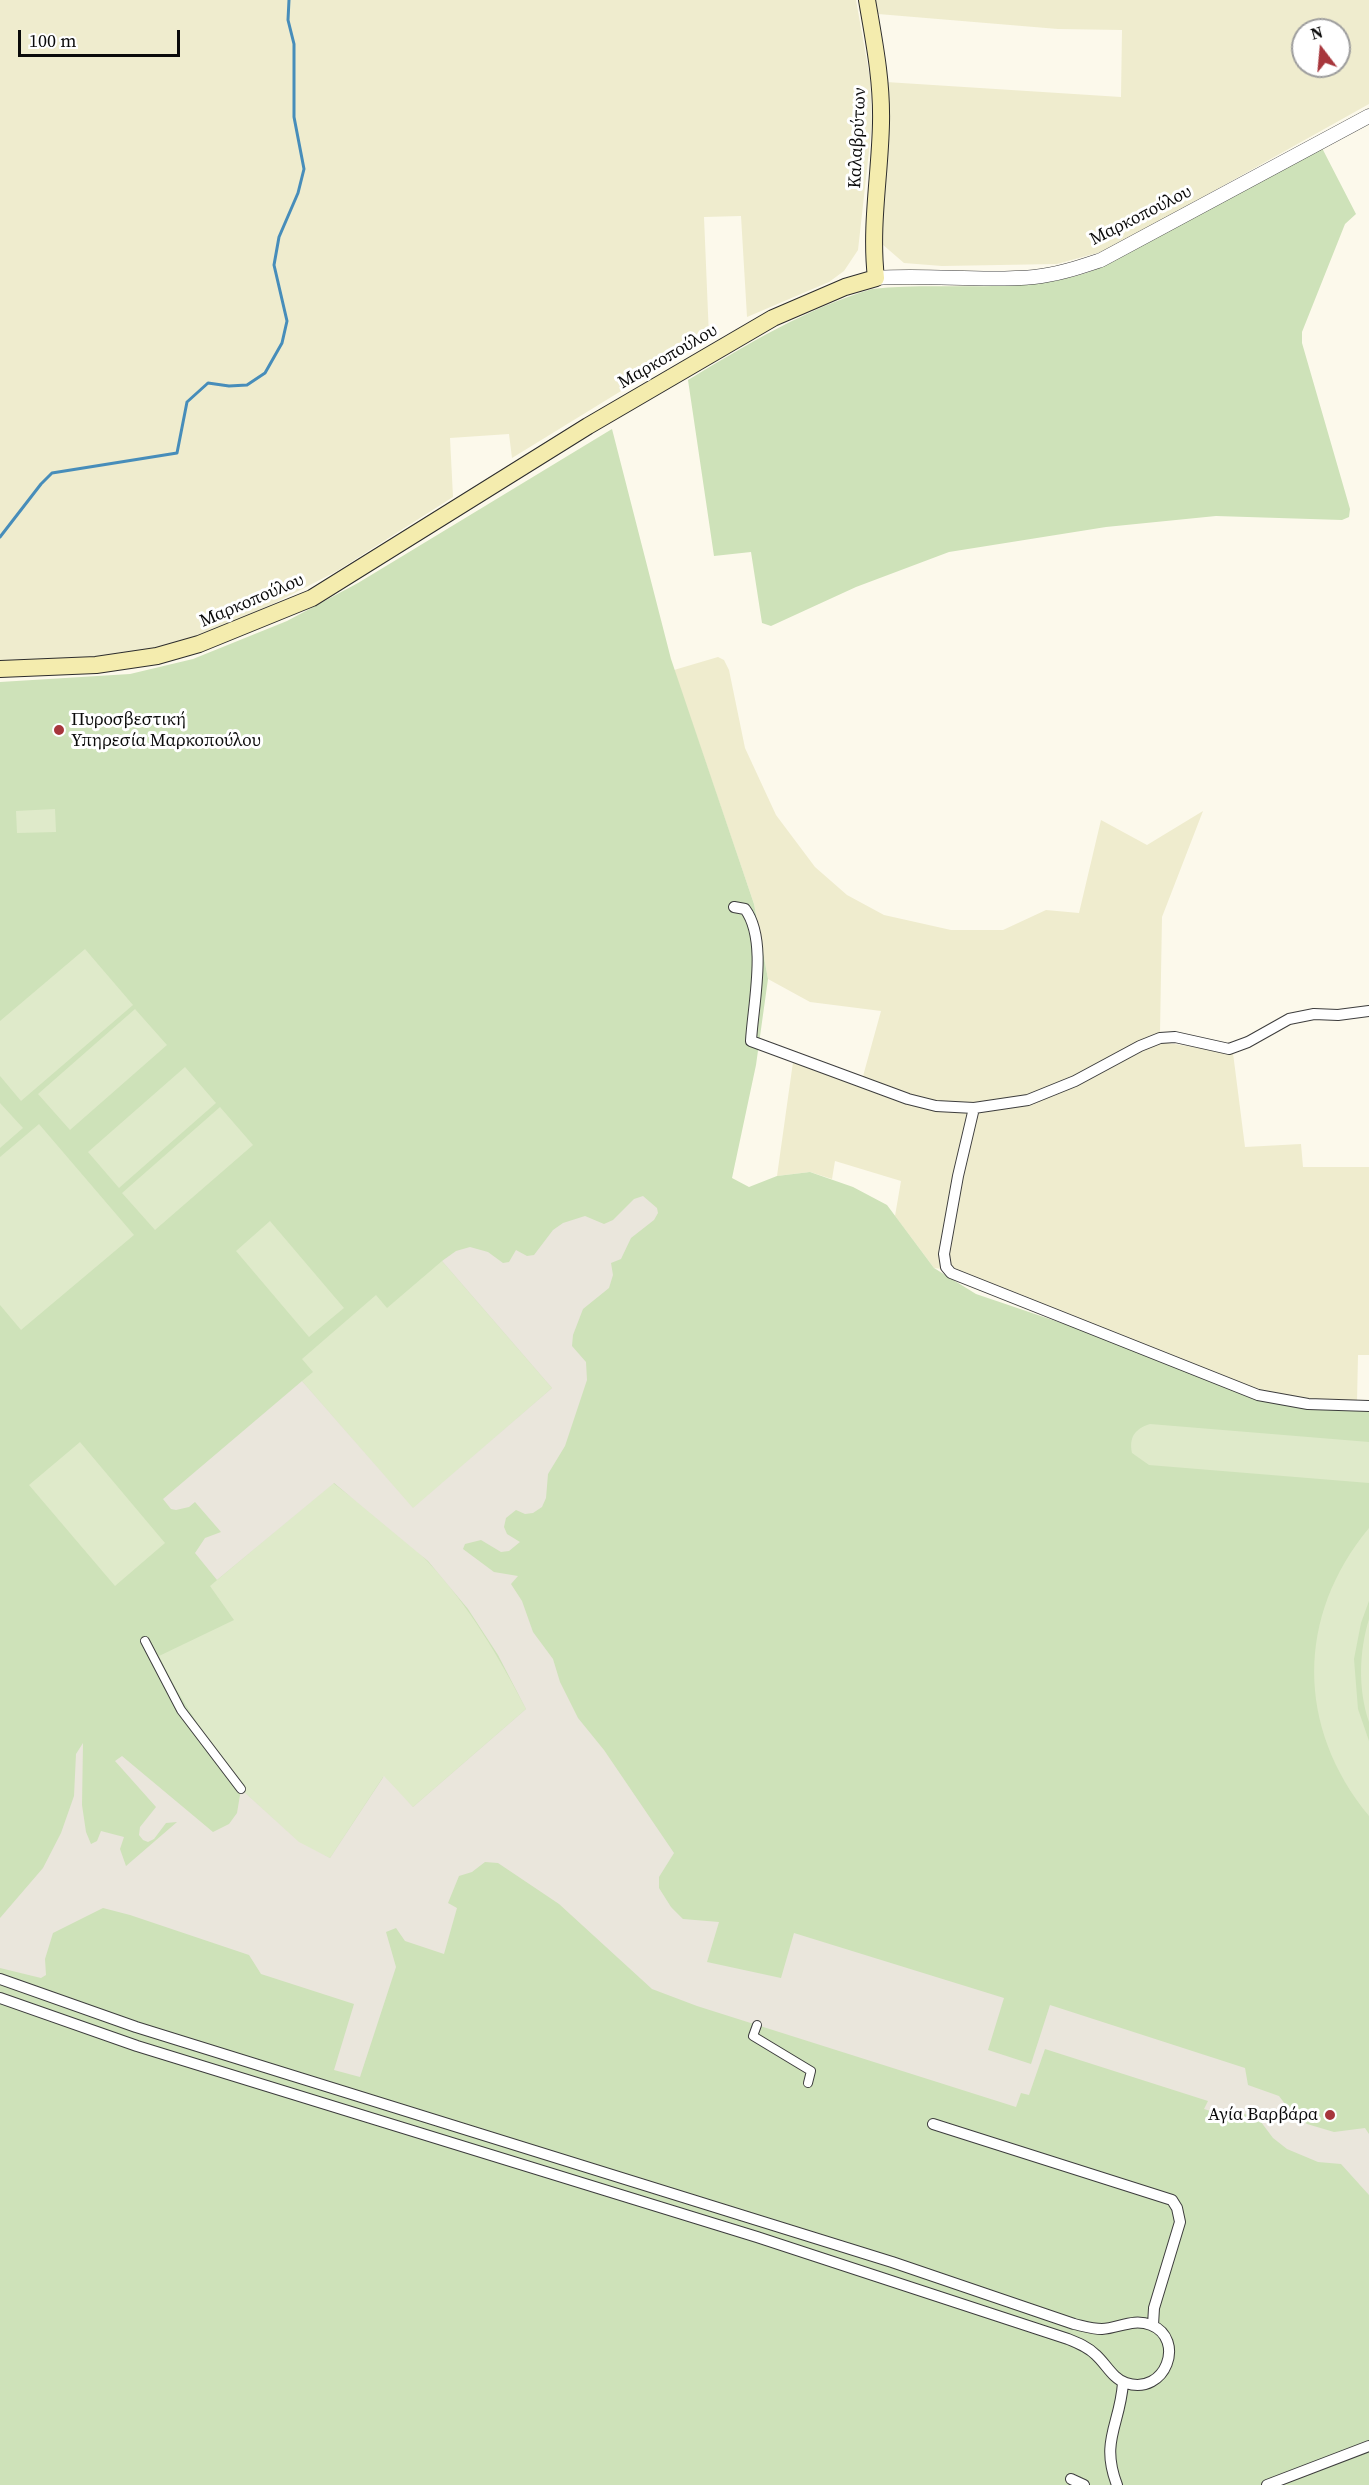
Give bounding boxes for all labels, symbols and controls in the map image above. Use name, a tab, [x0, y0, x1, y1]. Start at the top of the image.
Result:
scale bar	[21, 18, 183, 56]
north arrow	[1291, 18, 1351, 78]
text: N	[1308, 20, 1325, 45]
text: 100 m	[29, 28, 76, 53]
street label: Καλαβρύτων	[845, 87, 871, 189]
street label: Μαρκοπούλου	[1087, 181, 1195, 251]
street label: Μαρκοπούλου	[614, 320, 722, 394]
street label: Μαρκοπούλου	[197, 569, 307, 633]
place label: Πυροσβεστική Υπηρεσία Μαρκοπούλου	[71, 709, 261, 752]
marker: Πυροσβεστική Υπηρεσία Μαρκοπούλου	[52, 723, 66, 737]
place label: Αγία Βαρβάρα	[1208, 2104, 1318, 2126]
marker: Αγία Βαρβάρα	[1323, 2108, 1337, 2122]

